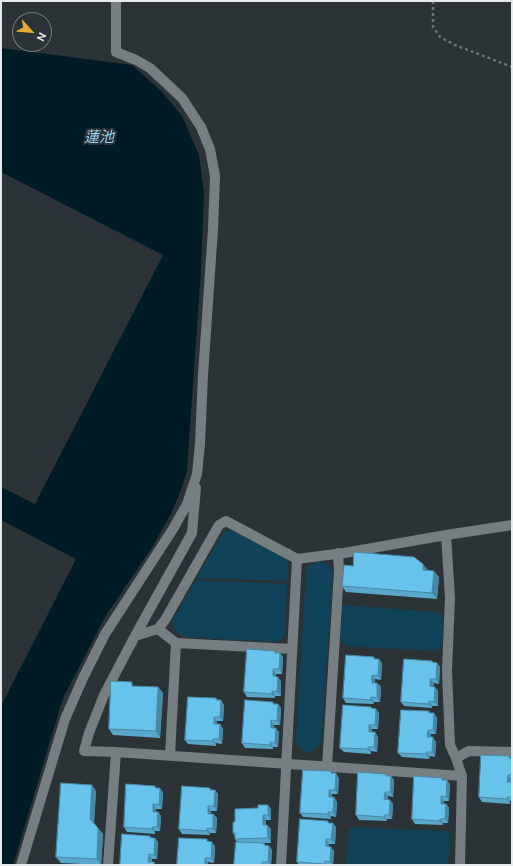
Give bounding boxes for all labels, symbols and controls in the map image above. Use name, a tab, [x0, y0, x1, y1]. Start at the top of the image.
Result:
north arrow	[12, 12, 52, 52]
text: N	[35, 31, 49, 43]
water label: 蓮池	[84, 128, 114, 146]

